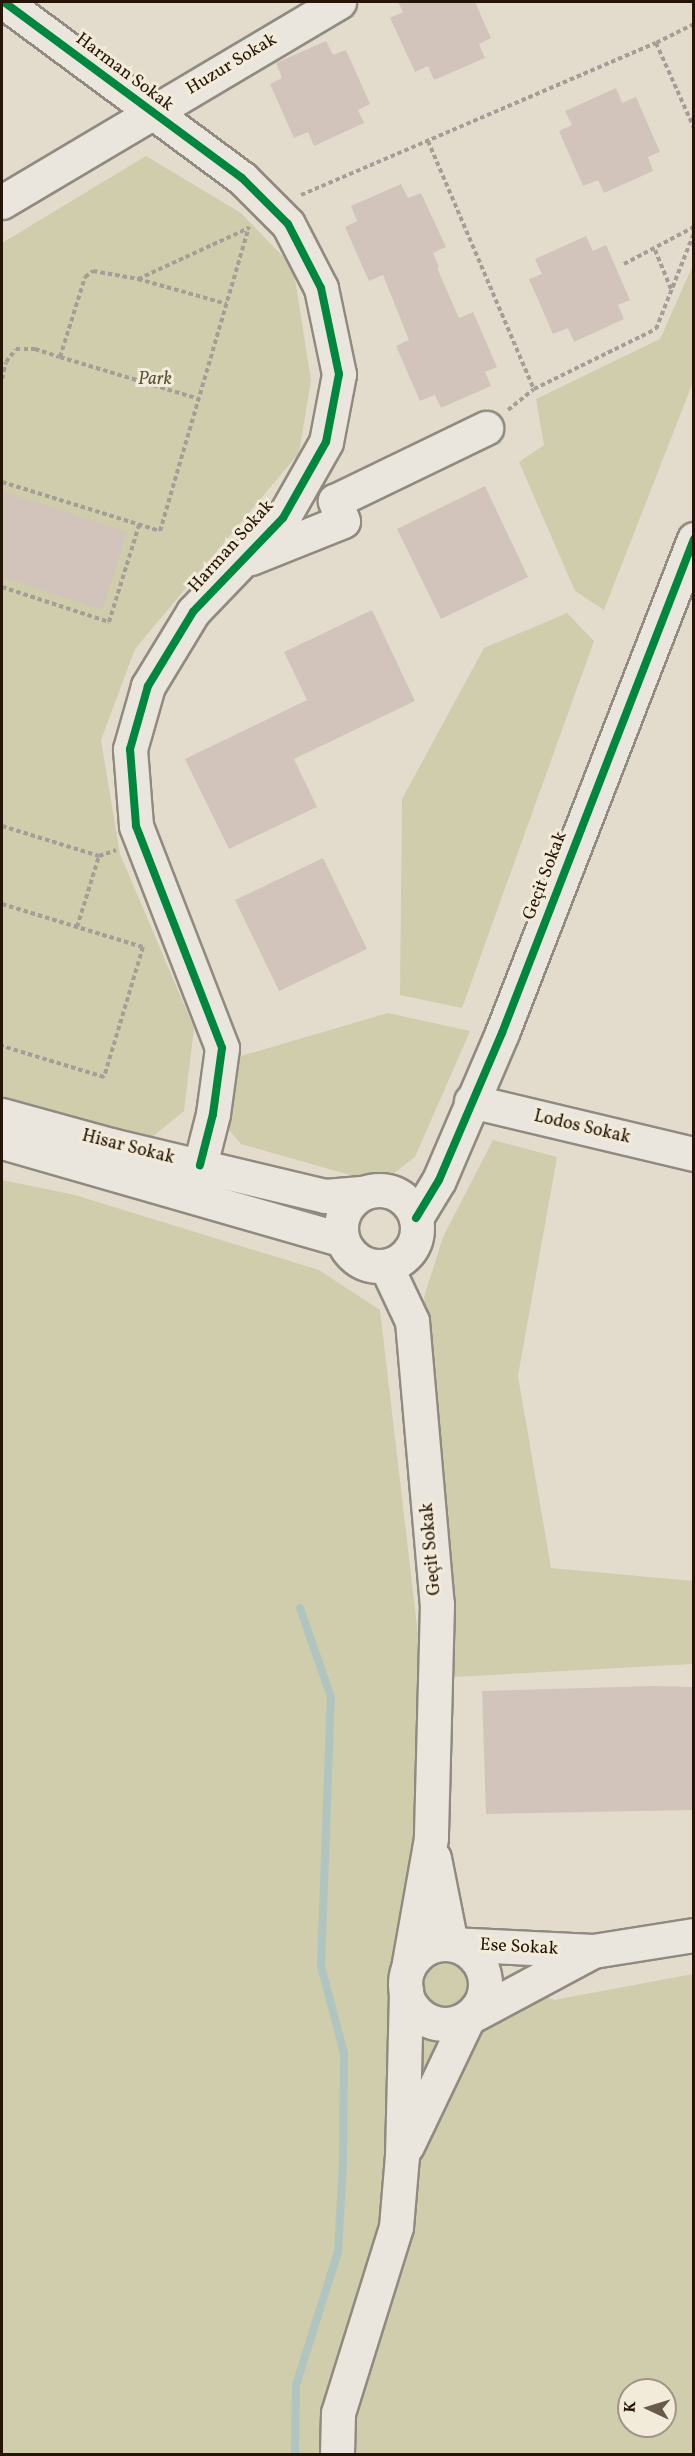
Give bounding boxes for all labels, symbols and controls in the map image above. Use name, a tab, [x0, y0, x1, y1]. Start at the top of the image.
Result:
street label: Harman Sokak	[71, 29, 177, 117]
street label: Huzur Sokak	[183, 29, 281, 101]
park label: Park	[138, 369, 172, 391]
street label: Harman Sokak	[185, 496, 279, 598]
street label: Geçit Sokak	[519, 829, 573, 923]
street label: Lodos Sokak	[532, 1106, 632, 1150]
street label: Hisar Sokak	[79, 1126, 177, 1170]
street label: Geçit Sokak	[417, 1502, 447, 1596]
street label: Ese Sokak	[479, 1935, 559, 1961]
north arrow	[617, 2378, 677, 2438]
text: K	[620, 2400, 642, 2413]

